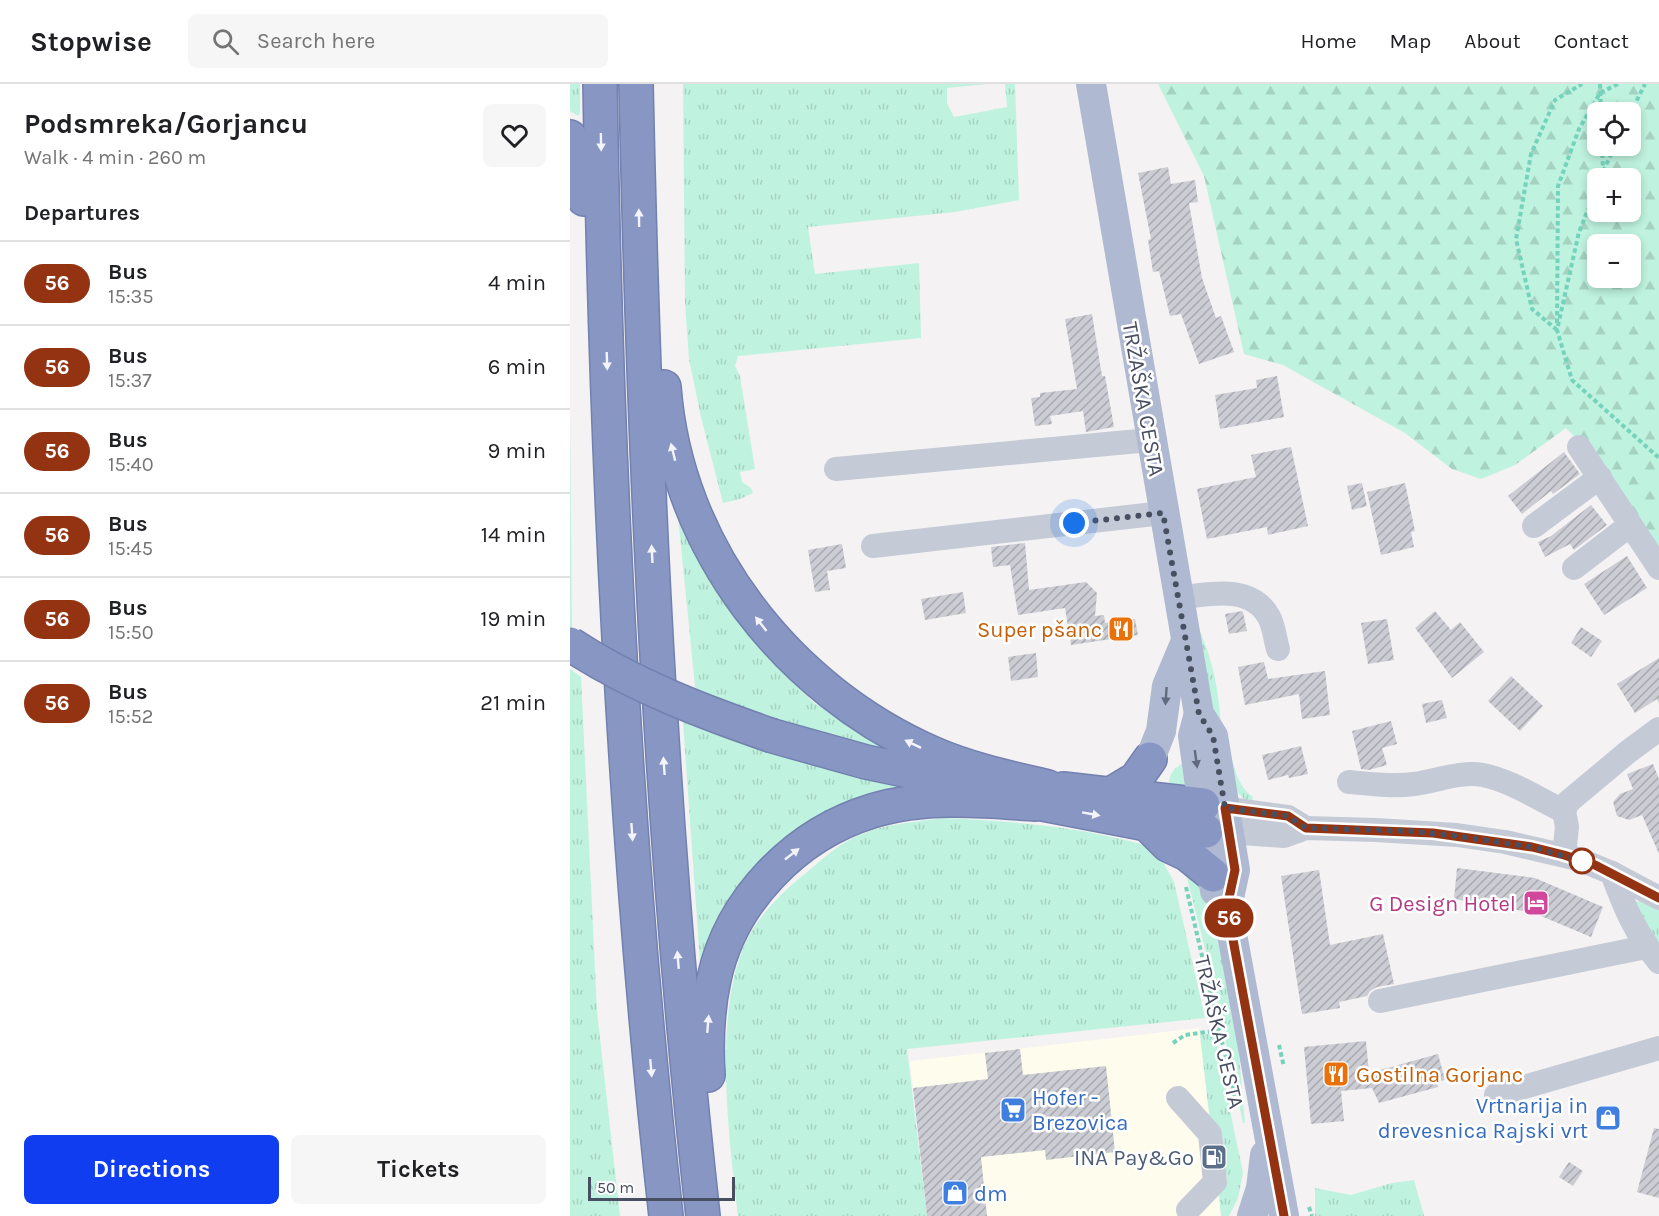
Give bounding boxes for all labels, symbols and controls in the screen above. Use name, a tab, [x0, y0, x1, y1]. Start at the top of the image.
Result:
search box	[188, 14, 608, 68]
text: Stopwise	[30, 25, 152, 58]
icon: search	[209, 25, 242, 58]
text: Search here	[257, 28, 375, 54]
text: Home	[1301, 29, 1357, 53]
text: Map	[1390, 29, 1431, 53]
text: About	[1464, 29, 1521, 53]
text: Contact	[1554, 29, 1629, 53]
map controls	[1587, 102, 1641, 288]
button: locate	[1587, 102, 1641, 156]
button: heart	[483, 104, 546, 167]
text: Podsmreka/Gorjancu	[24, 107, 308, 140]
one-way arrow	[596, 133, 606, 152]
text: Walk · 4 min · 260 m	[24, 146, 206, 169]
button: +	[1587, 168, 1641, 222]
text: Departures	[24, 200, 140, 226]
one-way arrow	[635, 208, 644, 227]
button: −	[1587, 234, 1641, 288]
text: Bus	[108, 259, 148, 285]
text: 4 min	[488, 270, 546, 296]
text: 56	[45, 271, 69, 295]
text: 15:35	[108, 285, 154, 308]
street label: TRŽAŠKA CESTA	[1117, 320, 1170, 479]
text: Bus	[108, 343, 148, 369]
one-way arrow	[602, 351, 611, 370]
text: 6 min	[488, 354, 546, 380]
text: 56	[45, 355, 69, 379]
text: 15:37	[108, 369, 152, 392]
text: Bus	[108, 427, 148, 453]
text: 9 min	[488, 438, 546, 464]
text: 56	[45, 439, 69, 463]
one-way arrow	[668, 442, 678, 461]
text: 15:40	[108, 453, 154, 476]
your location	[1059, 508, 1089, 538]
text: Bus	[108, 511, 148, 537]
text: 14 min	[481, 522, 546, 548]
text: 56	[45, 523, 69, 547]
text: 15:45	[108, 537, 153, 560]
one-way arrow	[647, 544, 656, 563]
text: Bus	[108, 595, 148, 621]
text: 19 min	[480, 606, 546, 632]
text: 56	[45, 607, 69, 631]
restaurant icon: Super pšanc	[1106, 614, 1136, 644]
one-way arrow	[755, 616, 768, 632]
place label: Super pšanc	[977, 617, 1102, 643]
text: 15:50	[108, 621, 154, 644]
text: Bus	[108, 679, 148, 705]
one-way arrow	[1162, 686, 1171, 705]
text: 21 min	[480, 690, 546, 716]
text: 56	[45, 691, 69, 715]
text: 15:52	[108, 705, 153, 728]
one-way arrow	[904, 739, 921, 748]
one-way arrow	[1191, 750, 1200, 769]
one-way arrow	[659, 756, 669, 775]
one-way arrow	[1082, 810, 1101, 819]
one-way arrow	[627, 822, 636, 841]
one-way arrow	[784, 848, 800, 861]
unlabelled marker	[1569, 848, 1595, 874]
hotel icon: G Design Hotel	[1521, 888, 1551, 918]
place label: G Design Hotel	[1369, 891, 1516, 917]
line badge: 56	[1202, 898, 1256, 938]
text: 56	[1217, 906, 1241, 930]
one-way arrow	[674, 951, 683, 970]
street label: TRŽAŠKA CESTA	[1189, 953, 1250, 1112]
one-way arrow	[703, 1014, 713, 1033]
one-way arrow	[646, 1059, 656, 1078]
restaurant icon: Gostilna Gorjanc	[1321, 1059, 1351, 1089]
place label: Gostilna Gorjanc	[1356, 1062, 1523, 1088]
place label: Hofer - Brezovica	[1032, 1085, 1128, 1136]
place label: Vrtnarija in drevesnica Rajski vrt	[1378, 1093, 1588, 1144]
supermarket icon: Hofer - Brezovica	[998, 1095, 1028, 1125]
shop icon: Vrtnarija in drevesnica Rajski vrt	[1593, 1103, 1623, 1133]
button: Directions	[24, 1135, 279, 1204]
button: Tickets	[291, 1135, 546, 1204]
fuel station icon: INA Pay&Go	[1199, 1142, 1229, 1172]
place label: INA Pay&Go	[1074, 1145, 1194, 1171]
scale bar	[588, 1174, 735, 1202]
text: 50 m	[597, 1178, 634, 1197]
shop icon: dm	[940, 1178, 970, 1208]
place label: dm	[974, 1181, 1008, 1207]

